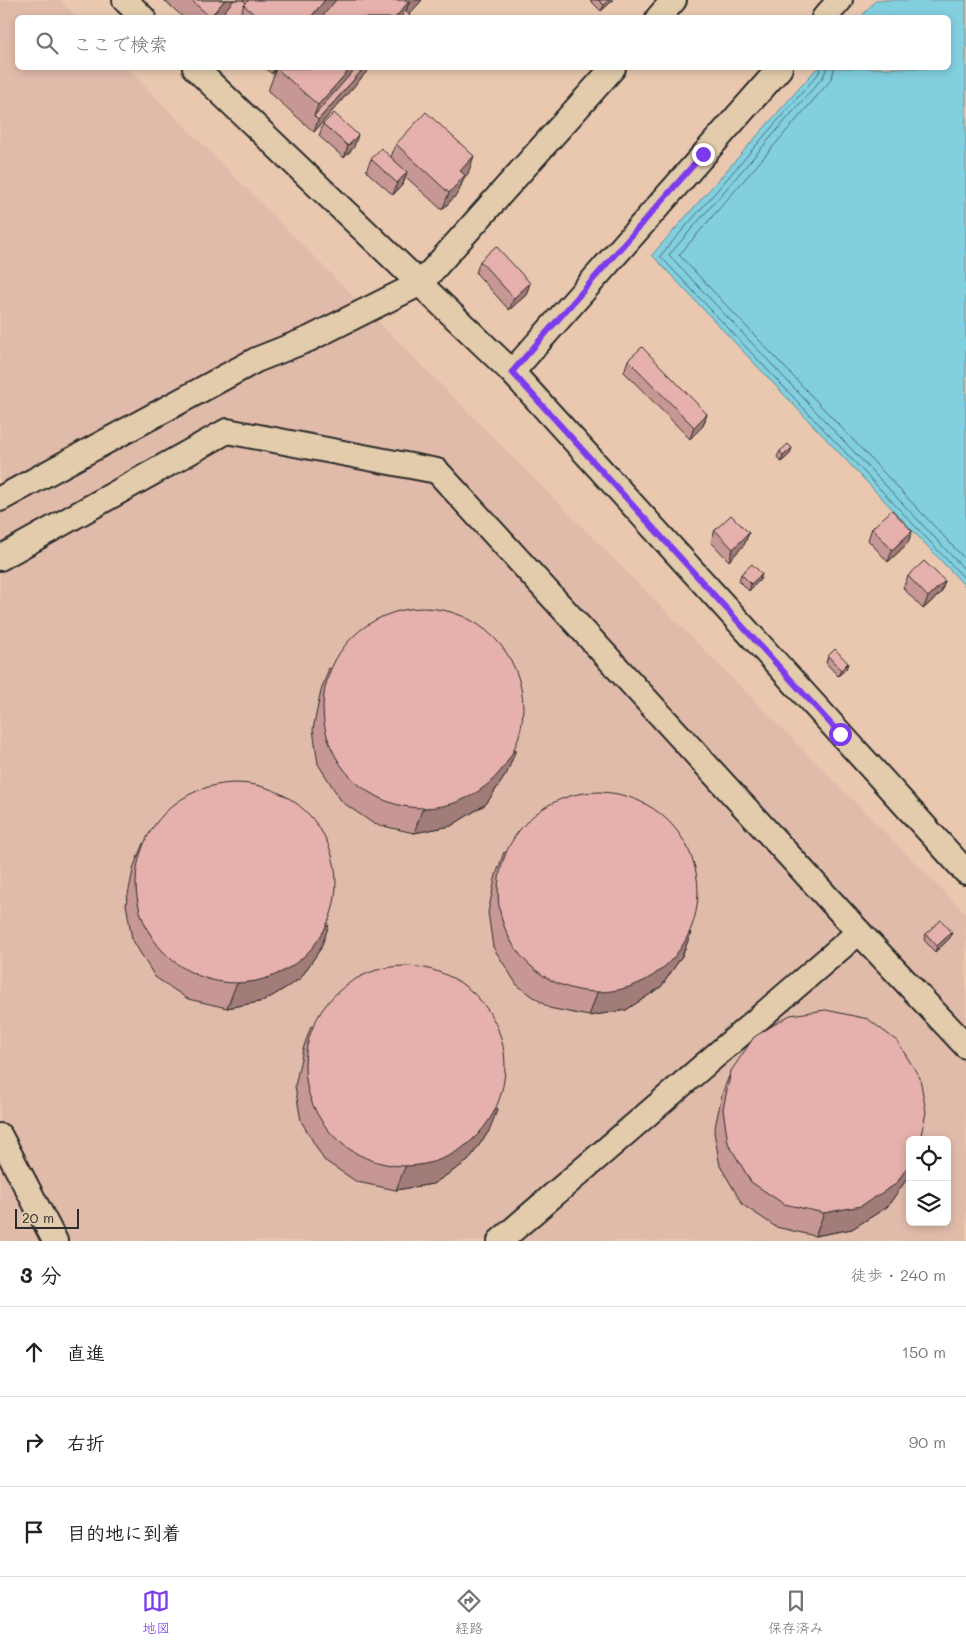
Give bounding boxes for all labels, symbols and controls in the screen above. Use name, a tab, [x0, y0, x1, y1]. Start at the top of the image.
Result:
search box	[15, 15, 951, 70]
icon: search	[33, 29, 61, 57]
text: ここで検索	[73, 31, 168, 56]
route end	[692, 143, 715, 166]
route start	[829, 723, 852, 746]
map controls	[906, 1136, 951, 1226]
button: locate	[906, 1136, 951, 1181]
button: layers	[906, 1181, 951, 1226]
scale bar	[15, 1206, 79, 1229]
text: 20 m	[22, 1208, 54, 1227]
text: 3 分	[20, 1261, 61, 1288]
text: 徒歩 · 240 m	[851, 1264, 946, 1285]
icon: ahead	[20, 1338, 48, 1366]
text: 直進	[67, 1340, 105, 1365]
text: 150 m	[902, 1341, 946, 1362]
icon: right	[20, 1428, 48, 1456]
text: 右折	[67, 1430, 105, 1455]
text: 90 m	[909, 1431, 946, 1452]
icon: arrive	[20, 1518, 48, 1546]
text: 目的地に到着	[67, 1520, 181, 1545]
tab: 地図	[142, 1587, 170, 1637]
tab: 経路	[455, 1587, 483, 1637]
tab: 保存済み	[768, 1587, 824, 1637]

